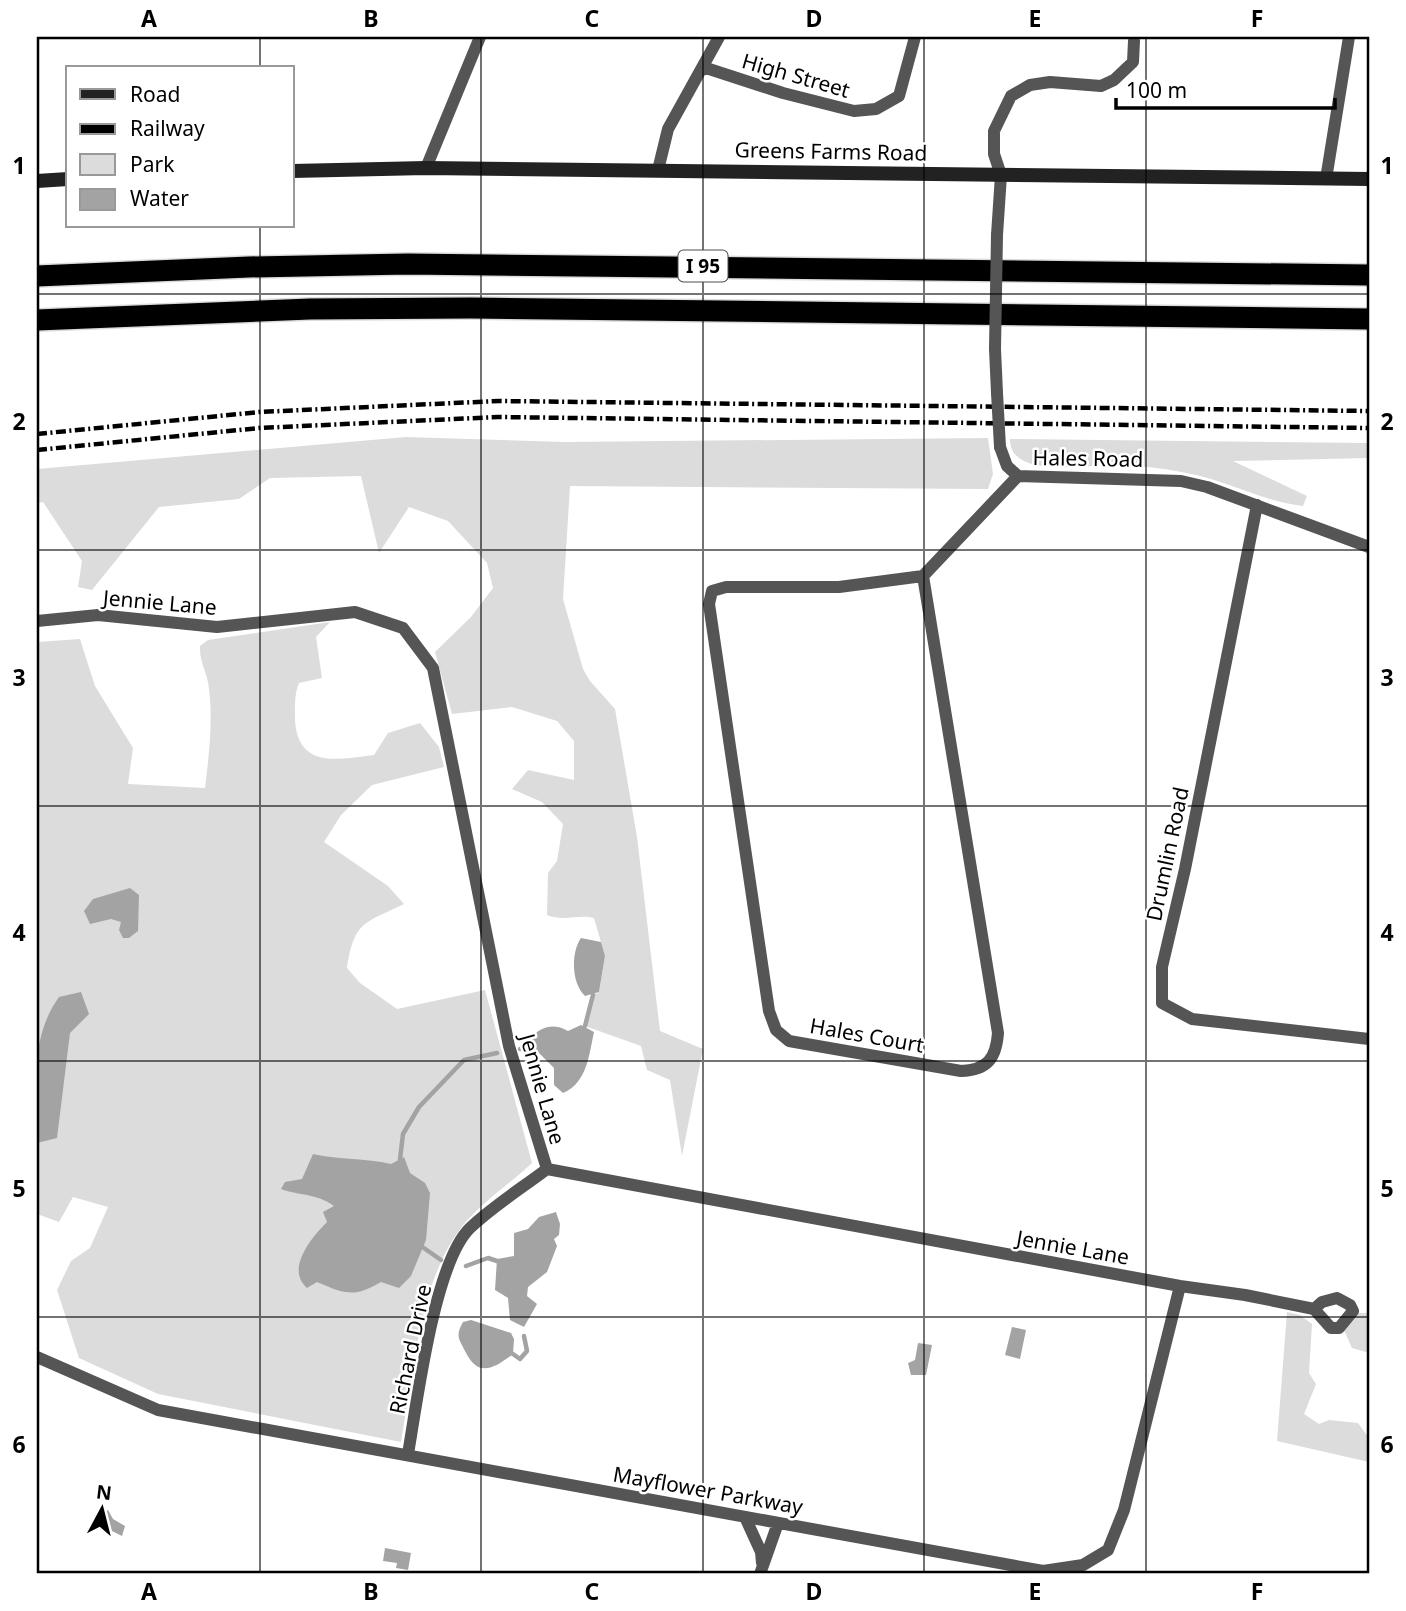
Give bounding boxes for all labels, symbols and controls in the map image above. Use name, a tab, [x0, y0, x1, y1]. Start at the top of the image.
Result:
text: A	[141, 2, 157, 34]
text: B	[363, 2, 379, 34]
text: C	[585, 2, 600, 34]
text: D	[806, 2, 822, 34]
text: E	[1029, 2, 1041, 34]
text: F	[1251, 2, 1263, 34]
street label: High Street	[739, 46, 854, 104]
legend	[66, 66, 294, 228]
scale bar	[1116, 66, 1334, 110]
text: 100 m	[1126, 76, 1187, 104]
text: Road	[130, 80, 180, 108]
text: Railway	[130, 114, 205, 142]
street label: Greens Farms Road	[734, 135, 928, 167]
text: 1	[12, 149, 26, 181]
text: 1	[1380, 149, 1394, 181]
text: Park	[130, 150, 175, 178]
text: Water	[130, 184, 189, 212]
road number: I 95	[678, 250, 728, 282]
text: 2	[12, 405, 26, 437]
text: 2	[1380, 405, 1394, 437]
street label: Hales Road	[1032, 443, 1144, 473]
street label: Jennie Lane	[100, 583, 218, 621]
text: 3	[12, 661, 26, 693]
text: 3	[1380, 661, 1394, 693]
street label: Drumlin Road	[1139, 784, 1195, 924]
text: 4	[12, 916, 26, 948]
text: 4	[1380, 916, 1394, 948]
street label: Hales Court	[808, 1011, 927, 1059]
street label: Jennie Lane	[513, 1028, 572, 1148]
text: 5	[12, 1172, 26, 1204]
text: 5	[1380, 1172, 1394, 1204]
street label: Jennie Lane	[1013, 1223, 1132, 1271]
street label: Richard Drive	[383, 1282, 437, 1416]
text: 6	[12, 1428, 26, 1460]
text: 6	[1380, 1428, 1394, 1460]
street label: Mayflower Parkway	[611, 1460, 805, 1521]
north arrow	[66, 1474, 136, 1544]
text: N	[95, 1478, 113, 1506]
text: A	[141, 1575, 157, 1607]
text: B	[363, 1575, 379, 1607]
text: C	[585, 1575, 600, 1607]
text: D	[806, 1575, 822, 1607]
text: E	[1029, 1575, 1041, 1607]
text: F	[1251, 1575, 1263, 1607]

